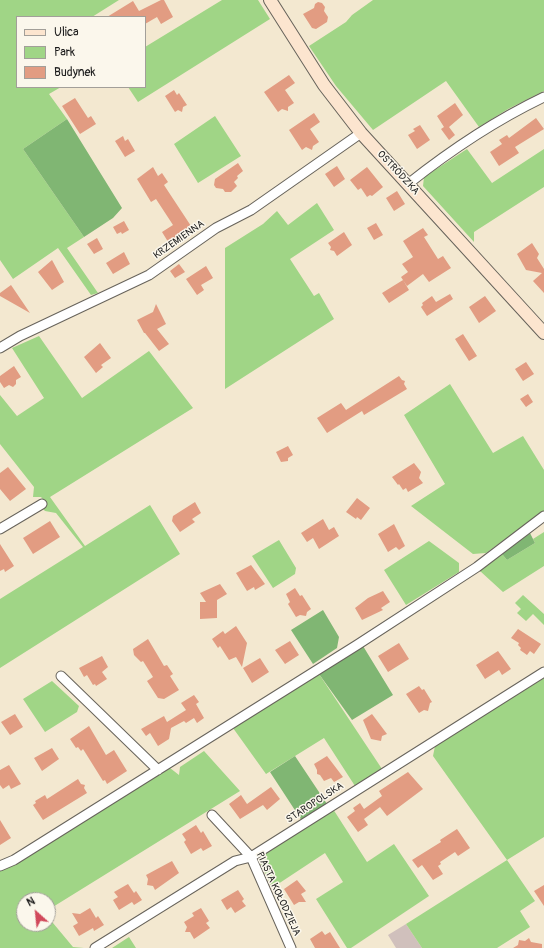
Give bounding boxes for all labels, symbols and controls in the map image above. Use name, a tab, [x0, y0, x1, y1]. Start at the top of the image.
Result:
legend	[16, 16, 146, 88]
text: Ulica	[54, 25, 79, 40]
text: Park	[54, 45, 75, 60]
text: Budynek	[54, 65, 96, 80]
street label: OSTRÓDZKA	[375, 148, 421, 198]
street label: KRZEMIENNA	[151, 218, 207, 262]
street label: STAROPOLSKA	[284, 780, 346, 826]
street label: PIASTA KOŁODZIEJA	[253, 850, 303, 938]
north arrow	[16, 892, 56, 932]
text: N	[25, 894, 37, 909]

